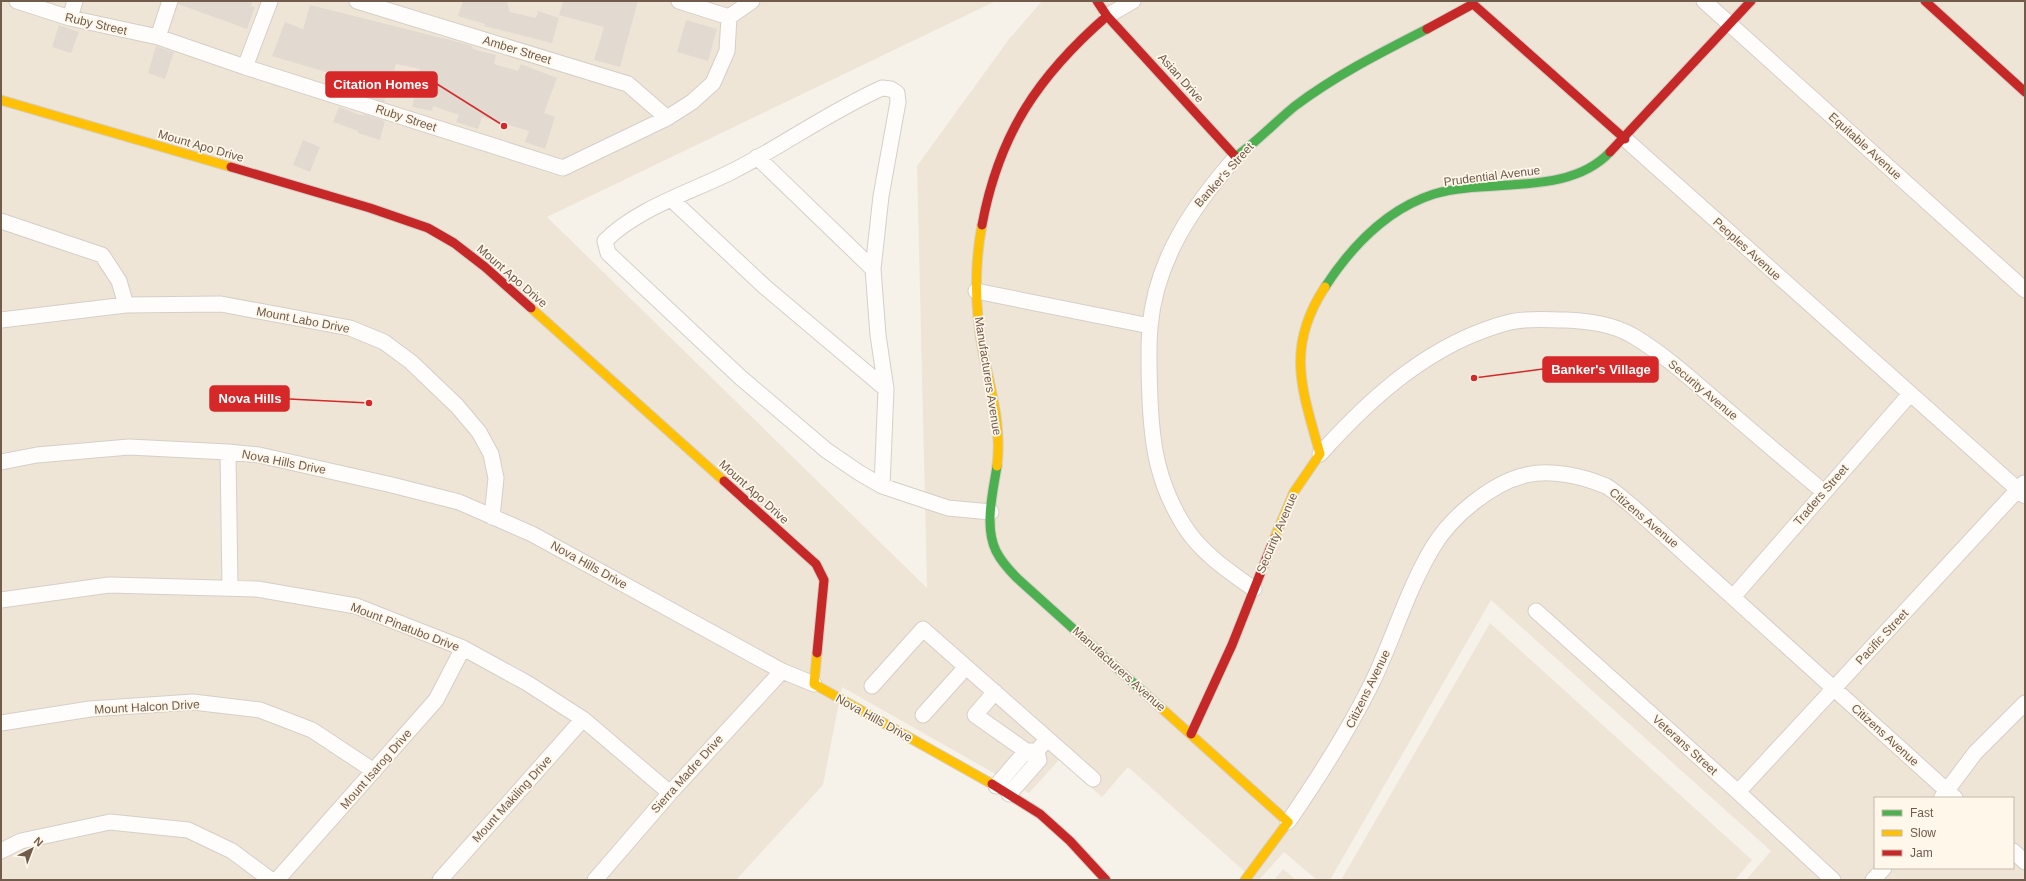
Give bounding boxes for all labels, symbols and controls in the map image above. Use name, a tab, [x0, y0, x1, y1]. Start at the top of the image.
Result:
street label: Ruby Street	[64, 10, 129, 38]
street label: Amber Street	[481, 33, 553, 67]
street label: Asian Drive	[1155, 51, 1207, 106]
callout: Citation Homes	[326, 72, 437, 97]
text: Citation Homes	[333, 77, 429, 92]
street label: Ruby Street	[374, 102, 439, 135]
street label: Equitable Avenue	[1826, 110, 1905, 183]
street label: Mount Apo Drive	[156, 127, 246, 165]
street label: Banker's Street	[1191, 139, 1257, 210]
street label: Prudential Avenue	[1443, 163, 1541, 189]
street label: Peoples Avenue	[1710, 215, 1784, 283]
street label: Mount Apo Drive	[474, 242, 550, 311]
street label: Mount Labo Drive	[255, 304, 351, 336]
street label: Manufacturers Avenue	[972, 316, 1004, 437]
callout: Banker's Village	[1543, 357, 1658, 382]
street label: Security Avenue	[1665, 357, 1741, 423]
text: Banker's Village	[1551, 362, 1651, 377]
callout: Nova Hills	[210, 386, 289, 411]
text: Nova Hills	[219, 391, 281, 406]
street label: Nova Hills Drive	[241, 447, 328, 477]
street label: Mount Apo Drive	[716, 457, 792, 527]
street label: Traders Street	[1791, 461, 1852, 528]
street label: Citizens Avenue	[1607, 485, 1682, 551]
street label: Security Avenue	[1254, 490, 1300, 576]
street label: Nova Hills Drive	[548, 538, 630, 592]
street label: Mount Pinatubo Drive	[349, 600, 462, 654]
street label: Pacific Street	[1853, 606, 1912, 668]
street label: Manufacturers Avenue	[1070, 624, 1168, 715]
street label: Citizens Avenue	[1343, 647, 1393, 731]
street label: Nova Hills Drive	[833, 691, 915, 745]
street label: Mount Halcon Drive	[94, 697, 200, 717]
street label: Citizens Avenue	[1848, 701, 1922, 769]
street label: Veterans Street	[1650, 712, 1721, 778]
street label: Mount Isarog Drive	[337, 726, 415, 812]
street label: Sierra Madre Drive	[648, 732, 726, 816]
street label: Mount Makiling Drive	[469, 752, 555, 845]
legend	[1874, 797, 2014, 869]
text: Fast	[1910, 806, 1934, 820]
text: Slow	[1910, 826, 1936, 840]
north arrow	[12, 829, 52, 869]
text: N	[32, 834, 46, 849]
text: Jam	[1910, 846, 1933, 860]

